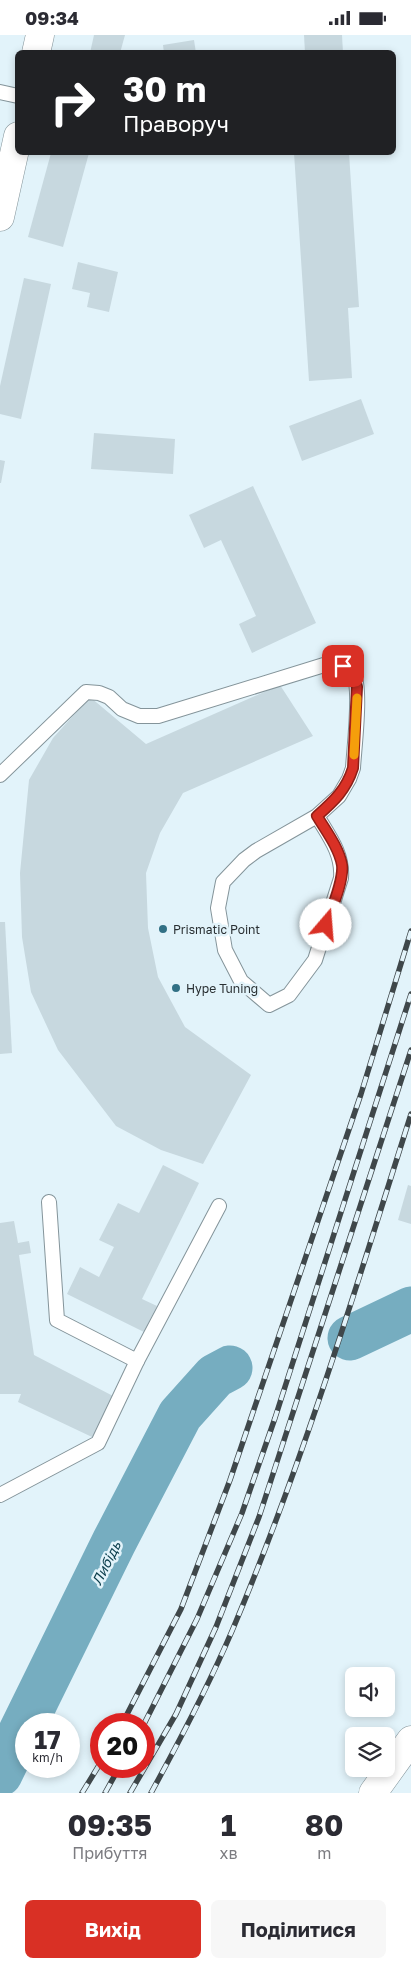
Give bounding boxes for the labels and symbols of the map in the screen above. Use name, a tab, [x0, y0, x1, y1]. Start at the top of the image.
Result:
pin	[322, 645, 364, 687]
position arrow	[299, 898, 351, 950]
place label: Prismatic Point	[173, 922, 260, 937]
marker: Prismatic Point	[157, 923, 169, 935]
place label: Hype Tuning	[186, 981, 258, 996]
marker: Hype Tuning	[170, 982, 182, 994]
water label: Либідь	[88, 1538, 124, 1588]
speed limit sign: 20	[90, 1713, 155, 1778]

